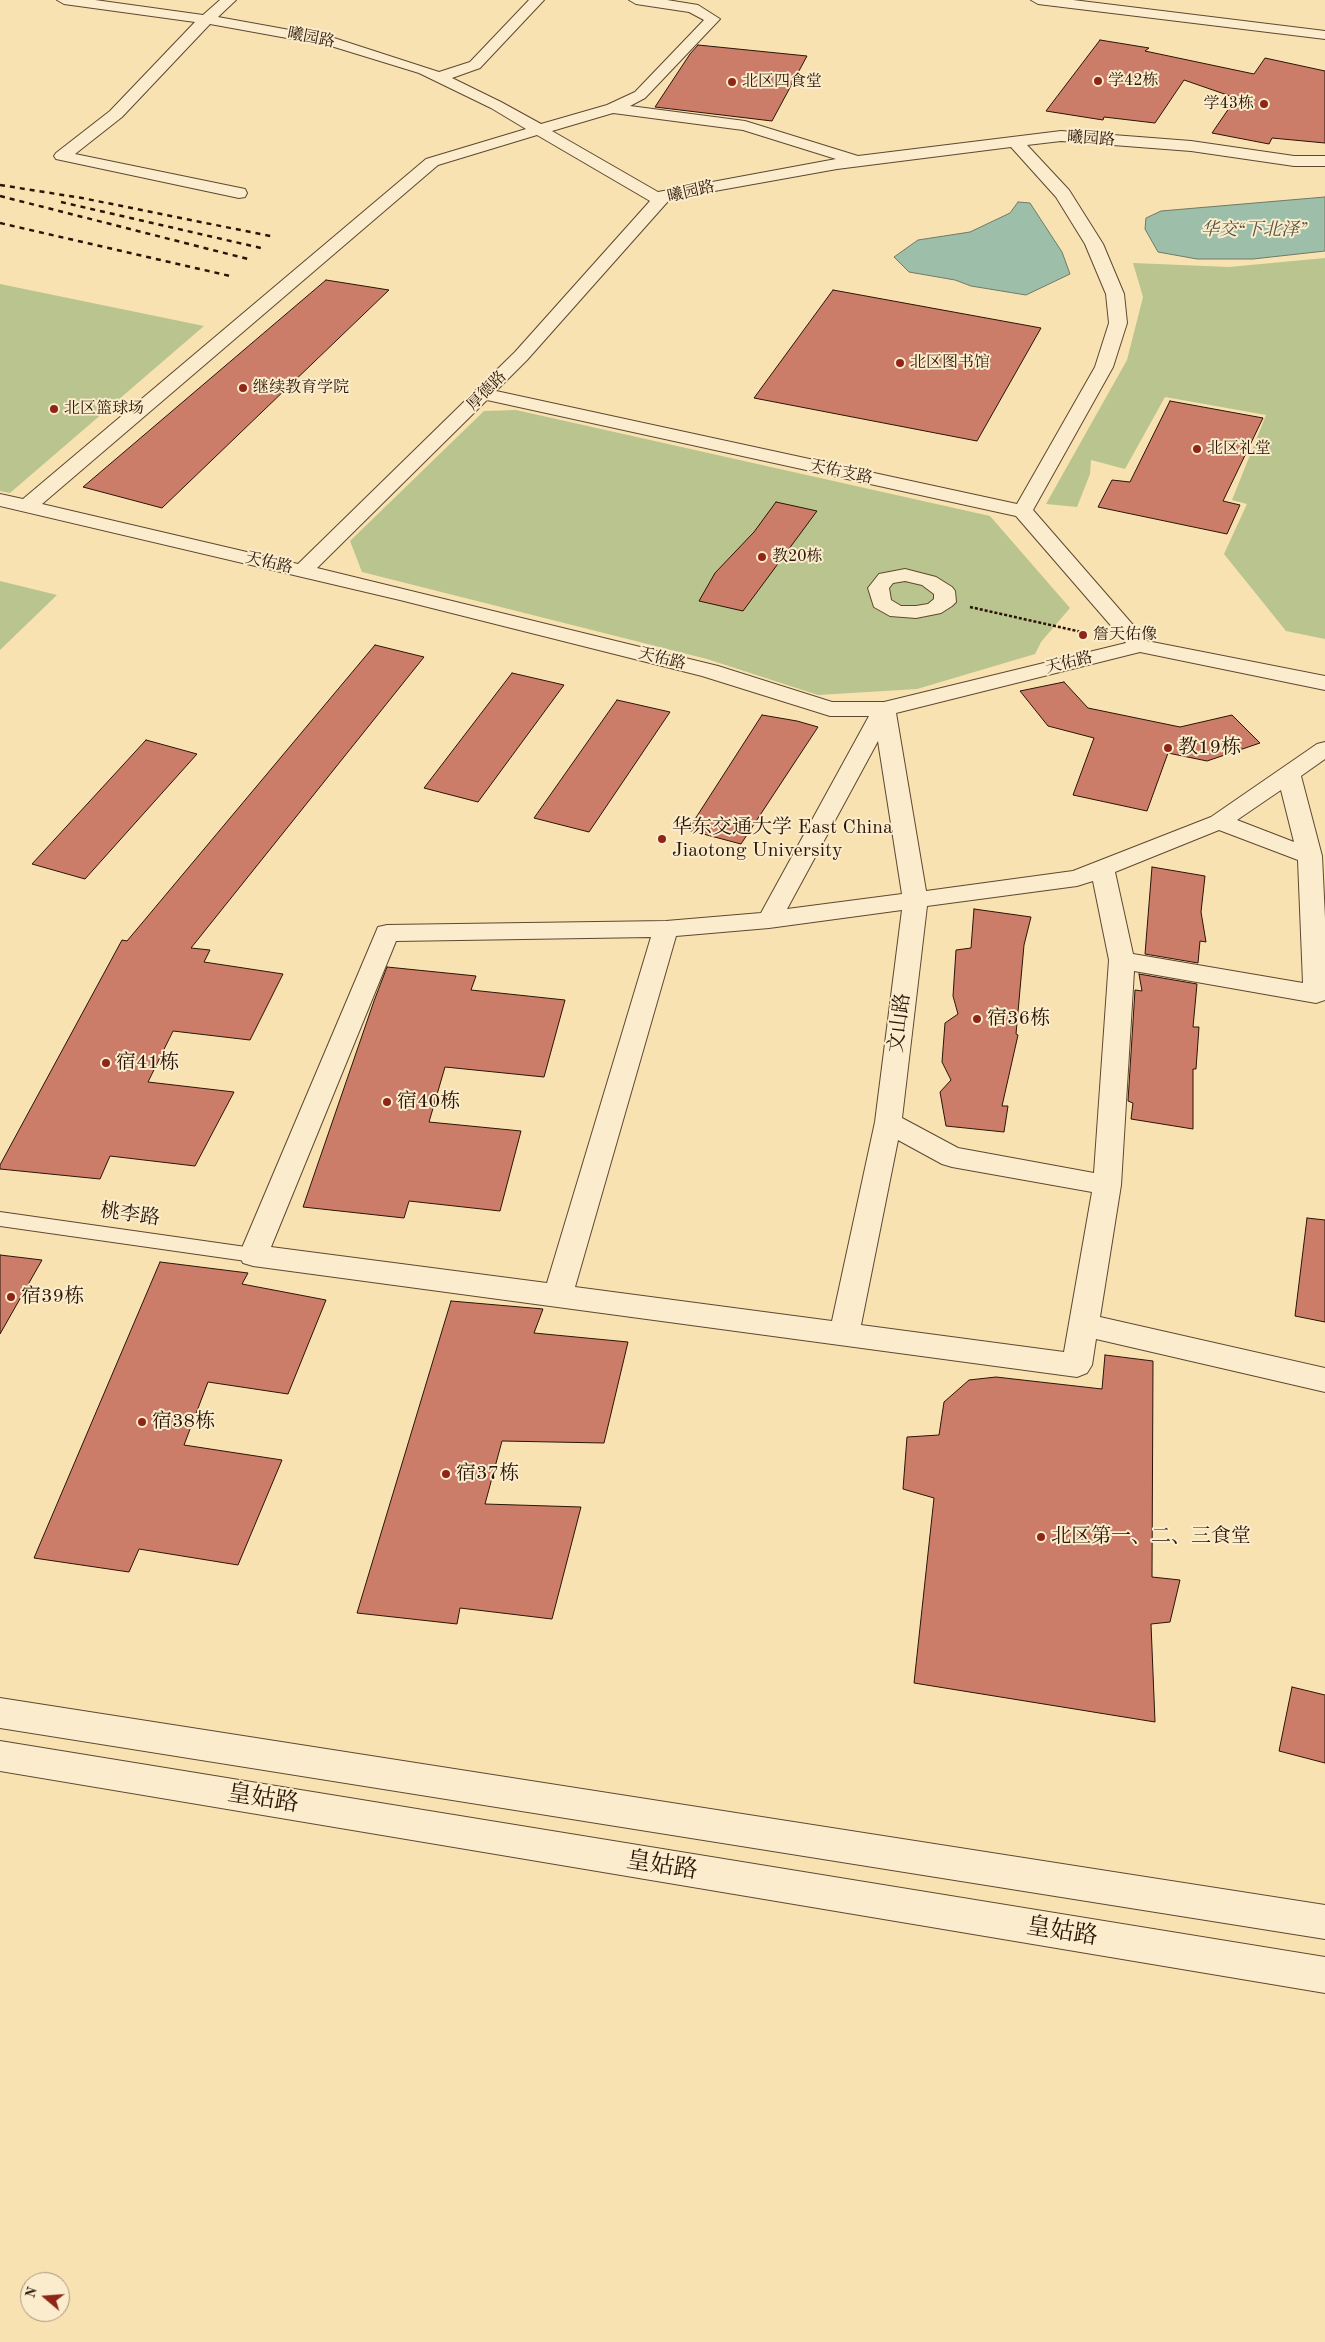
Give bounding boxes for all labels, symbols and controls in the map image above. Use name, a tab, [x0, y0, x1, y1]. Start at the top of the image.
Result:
street label: 曦园路	[286, 24, 336, 52]
place label: 学42栋	[1108, 71, 1159, 91]
place label: 北区四食堂	[742, 72, 822, 92]
marker: 学42栋	[1092, 75, 1104, 87]
marker: 北区四食堂	[726, 76, 738, 88]
place label: 学43栋	[1203, 94, 1254, 114]
marker: 学43栋	[1258, 98, 1270, 110]
street label: 曦园路	[1066, 128, 1116, 150]
street label: 曦园路	[665, 177, 717, 207]
water label: 华交“下北泽”	[1201, 219, 1307, 241]
place label: 北区图书馆	[910, 353, 990, 373]
marker: 北区图书馆	[894, 357, 906, 369]
street label: 厚德路	[463, 367, 511, 415]
place label: 继续教育学院	[253, 378, 349, 398]
marker: 继续教育学院	[237, 382, 249, 394]
place label: 北区篮球场	[64, 399, 144, 419]
marker: 北区篮球场	[48, 403, 60, 415]
place label: 北区礼堂	[1207, 439, 1271, 459]
marker: 北区礼堂	[1191, 443, 1203, 455]
street label: 天佑支路	[808, 456, 874, 488]
place label: 教20栋	[772, 547, 823, 567]
street label: 天佑路	[243, 548, 295, 578]
marker: 教20栋	[756, 551, 768, 563]
place label: 詹天佑像	[1093, 625, 1157, 645]
marker: 詹天佑像	[1077, 629, 1089, 641]
street label: 天佑路	[636, 644, 688, 674]
street label: 天佑路	[1043, 648, 1095, 678]
place label: 教19栋	[1178, 736, 1241, 760]
marker: 教19栋	[1162, 742, 1174, 754]
place label: 华东交通大学 East China Jiaotong University	[672, 816, 893, 863]
marker: 华东交通大学 East China Jiaotong University	[656, 833, 668, 845]
street label: 文山路	[884, 992, 916, 1054]
place label: 宿36栋	[987, 1007, 1050, 1031]
marker: 宿36栋	[971, 1013, 983, 1025]
place label: 宿41栋	[116, 1051, 179, 1075]
marker: 宿41栋	[100, 1057, 112, 1069]
place label: 宿40栋	[397, 1090, 460, 1114]
marker: 宿40栋	[381, 1096, 393, 1108]
street label: 桃李路	[99, 1199, 161, 1231]
place label: 宿39栋	[21, 1285, 84, 1309]
marker: 宿39栋	[5, 1291, 17, 1303]
place label: 宿38栋	[152, 1410, 215, 1434]
marker: 宿38栋	[136, 1416, 148, 1428]
place label: 宿37栋	[456, 1462, 519, 1486]
marker: 宿37栋	[440, 1468, 452, 1480]
place label: 北区第一、二、三食堂	[1051, 1525, 1251, 1549]
marker: 北区第一、二、三食堂	[1035, 1531, 1047, 1543]
street label: 皇姑路	[225, 1779, 301, 1819]
street label: 皇姑路	[624, 1846, 700, 1886]
street label: 皇姑路	[1024, 1912, 1100, 1952]
north arrow	[20, 2272, 70, 2322]
text: N	[23, 2285, 40, 2300]

